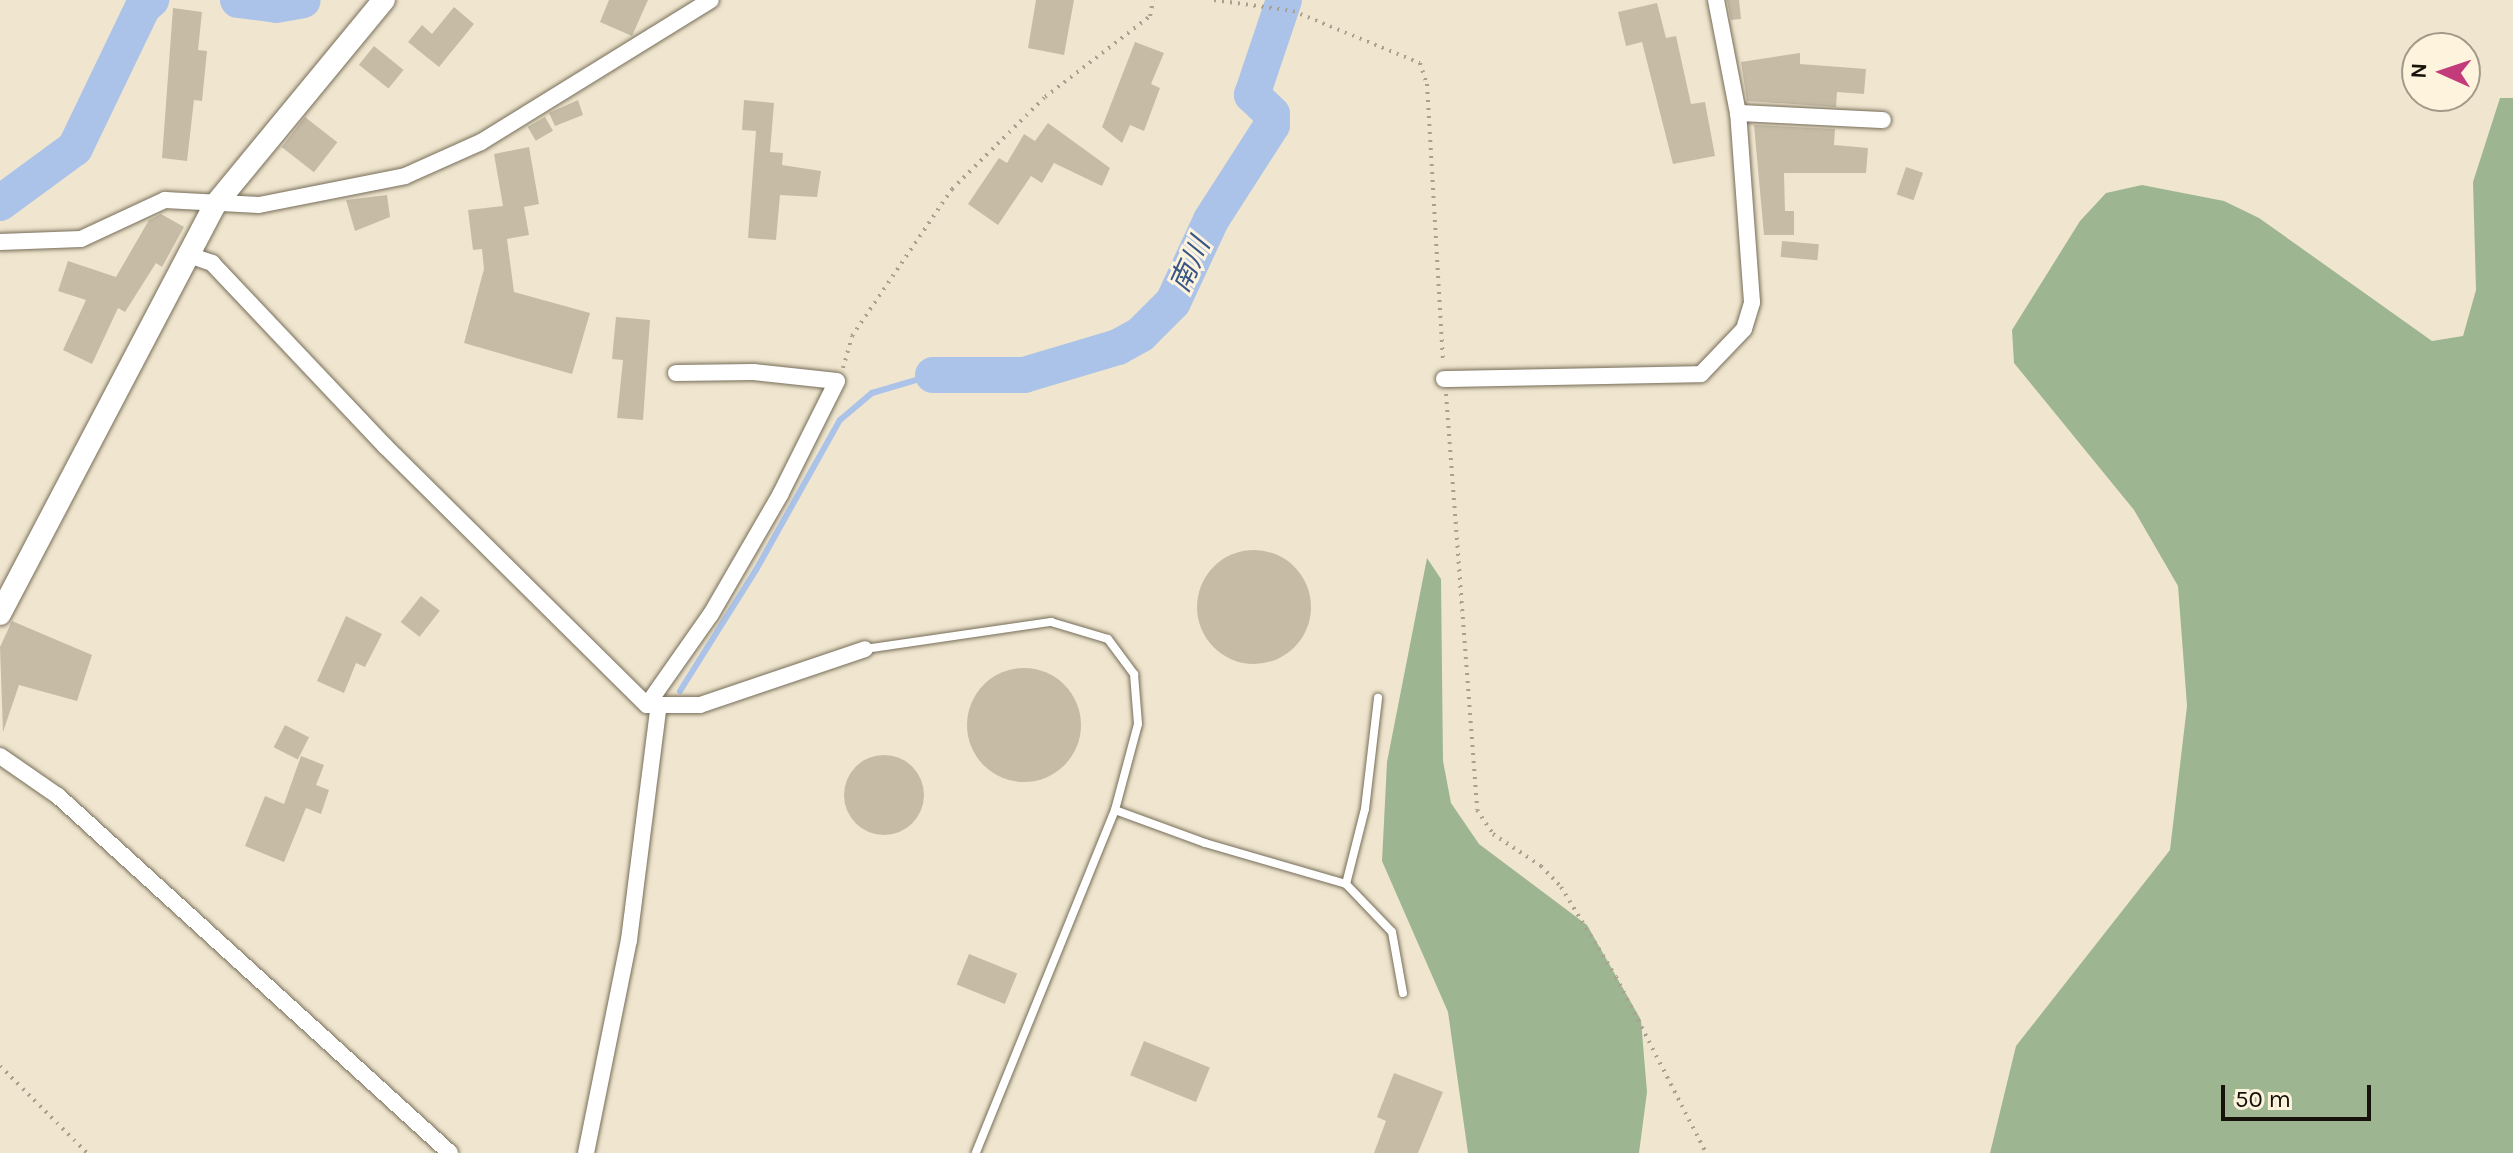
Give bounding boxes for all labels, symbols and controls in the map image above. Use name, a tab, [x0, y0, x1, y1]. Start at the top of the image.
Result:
north arrow	[2401, 32, 2481, 112]
text: N	[2406, 62, 2432, 79]
water label: 南川	[1163, 233, 1217, 297]
scale bar	[2225, 1069, 2375, 1119]
text: 50 m	[2235, 1085, 2291, 1113]

